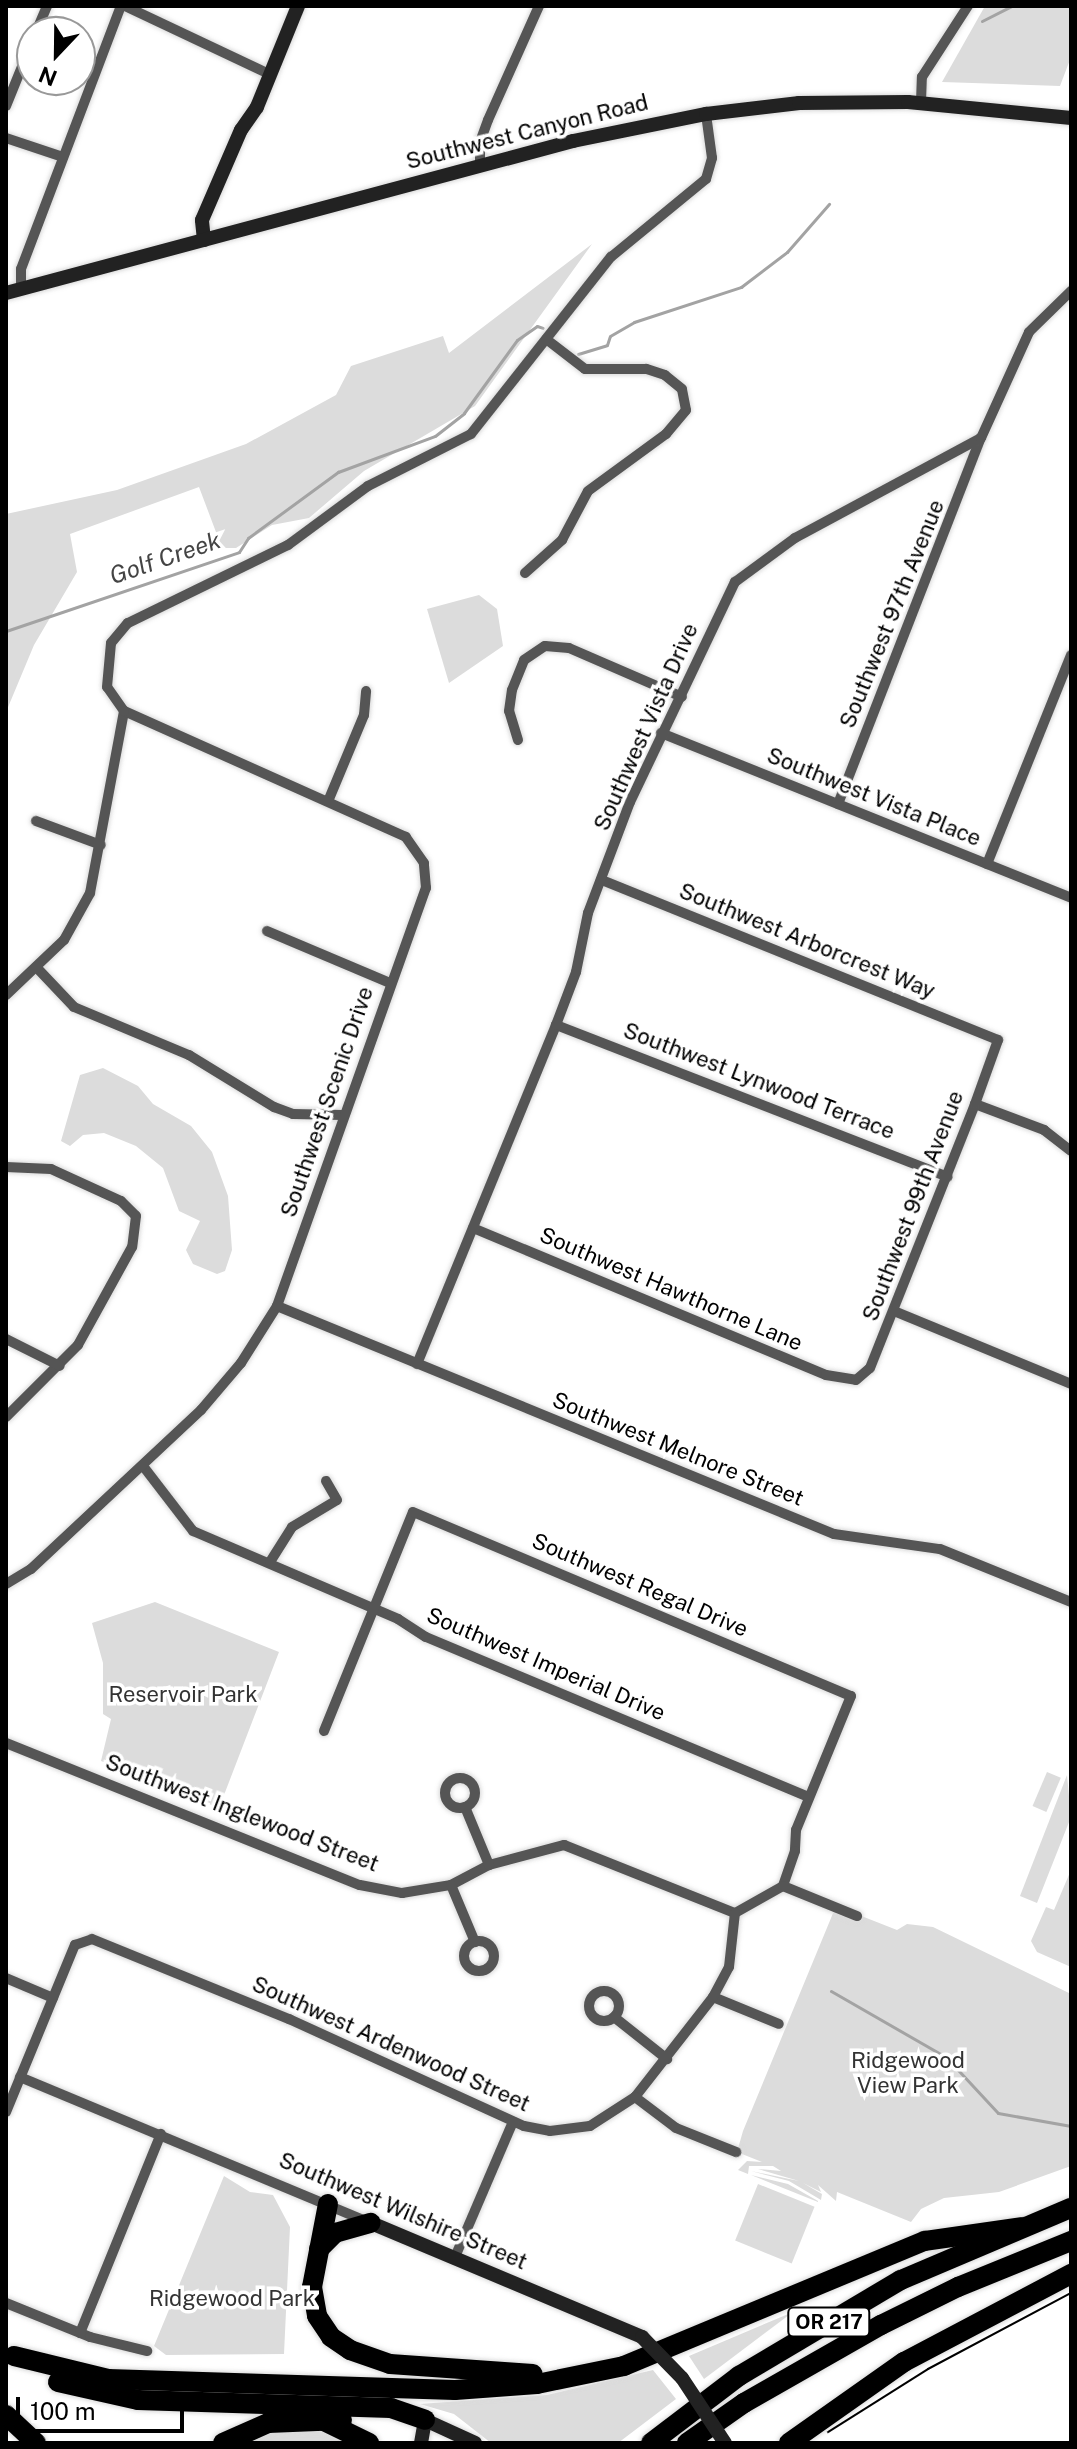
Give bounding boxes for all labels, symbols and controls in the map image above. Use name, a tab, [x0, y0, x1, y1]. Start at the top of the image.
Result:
north arrow	[16, 16, 96, 96]
text: N	[35, 61, 61, 92]
street label: Southwest Canyon Road	[403, 89, 651, 175]
street label: Southwest 97th Avenue	[834, 496, 950, 732]
water label: Golf Creek	[106, 526, 224, 590]
street label: Southwest Vista Drive	[588, 619, 704, 835]
street label: Southwest Vista Place	[763, 742, 985, 852]
street label: Southwest Arborcrest Way	[675, 877, 939, 1005]
street label: Southwest Scenic Drive	[275, 983, 379, 1221]
street label: Southwest Lynwood Terrace	[620, 1017, 898, 1145]
street label: Southwest 99th Avenue	[857, 1087, 969, 1325]
street label: Southwest Hawthorne Lane	[536, 1222, 806, 1356]
street label: Southwest Melnore Street	[548, 1386, 808, 1512]
street label: Southwest Regal Drive	[528, 1528, 752, 1642]
street label: Southwest Imperial Drive	[423, 1602, 669, 1726]
park label: Reservoir Park	[108, 1682, 258, 1708]
street label: Southwest Inglewood Street	[102, 1749, 382, 1877]
street label: Southwest Ardenwood Street	[248, 1971, 534, 2117]
park label: Ridgewood View Park	[851, 2047, 965, 2098]
street label: Southwest Wilshire Street	[275, 2147, 531, 2275]
park label: Ridgewood Park	[149, 2286, 315, 2312]
road number: OR 217	[787, 2306, 871, 2338]
scale bar	[20, 2381, 188, 2431]
text: 100 m	[30, 2397, 96, 2425]

